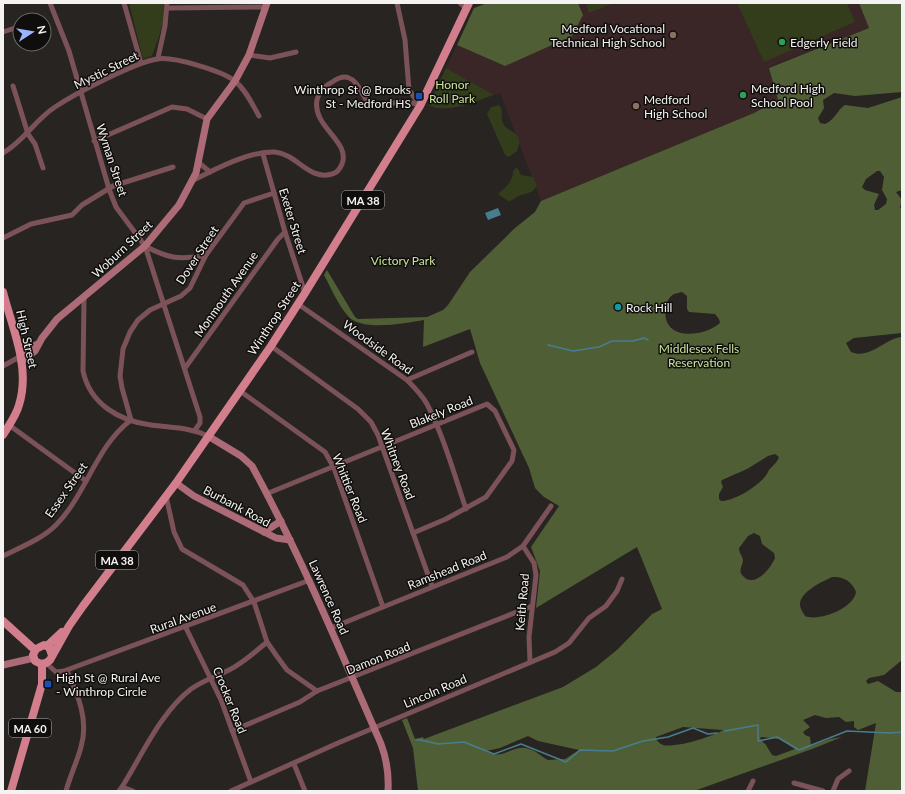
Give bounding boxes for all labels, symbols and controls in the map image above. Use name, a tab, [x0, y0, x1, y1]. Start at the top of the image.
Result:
north arrow	[12, 12, 52, 52]
place label: Medford Vocational Technical High School	[550, 21, 665, 50]
text: N	[35, 24, 50, 35]
marker: Medford Vocational Technical High School	[668, 30, 678, 40]
place label: Edgerly Field	[790, 35, 858, 50]
marker: Edgerly Field	[777, 37, 787, 47]
street label: Mystic Street	[71, 48, 141, 92]
park label: Honor Roll Park	[429, 77, 476, 106]
place label: Medford High School Pool	[751, 81, 825, 110]
place label: Winthrop St @ Brooks St - Medford HS	[294, 82, 411, 111]
marker: Medford High School Pool	[738, 90, 748, 100]
marker: Winthrop St @ Brooks St - Medford HS	[414, 91, 424, 101]
place label: Medford High School	[644, 92, 707, 121]
marker: Medford High School	[631, 101, 641, 111]
street label: Wyman Street	[93, 122, 131, 199]
street label: Exeter Street	[276, 186, 310, 257]
road number: MA 38	[342, 191, 384, 209]
street label: Woburn Street	[88, 217, 156, 281]
street label: Dover Street	[173, 222, 222, 287]
street label: Monmouth Avenue	[191, 248, 261, 340]
park label: Victory Park	[371, 253, 436, 268]
street label: Winthrop Street	[245, 278, 304, 358]
place label: Rock Hill	[626, 300, 672, 315]
marker: Rock Hill	[613, 302, 623, 312]
street label: High Street	[13, 308, 41, 370]
street label: Woodside Road	[340, 317, 416, 377]
park label: Middlesex Fells Reservation	[659, 341, 739, 370]
street label: Blakely Road	[407, 393, 475, 431]
street label: Whitney Road	[378, 426, 418, 502]
street label: Whittier Road	[329, 451, 371, 525]
street label: Essex Street	[41, 459, 91, 521]
street label: Burbank Road	[201, 482, 273, 530]
street label: Ramshead Road	[405, 547, 489, 593]
road number: MA 38	[96, 551, 138, 569]
street label: Lawrence Road	[306, 557, 352, 637]
street label: Keith Road	[512, 573, 532, 631]
street label: Rural Avenue	[148, 599, 218, 637]
street label: Damon Road	[344, 638, 412, 678]
street label: Crocker Road	[210, 664, 250, 736]
place label: High St @ Rural Ave - Winthrop Circle	[56, 670, 160, 699]
street label: Lincoln Road	[401, 671, 469, 711]
marker: High St @ Rural Ave - Winthrop Circle	[43, 679, 53, 689]
road number: MA 60	[9, 719, 51, 737]

